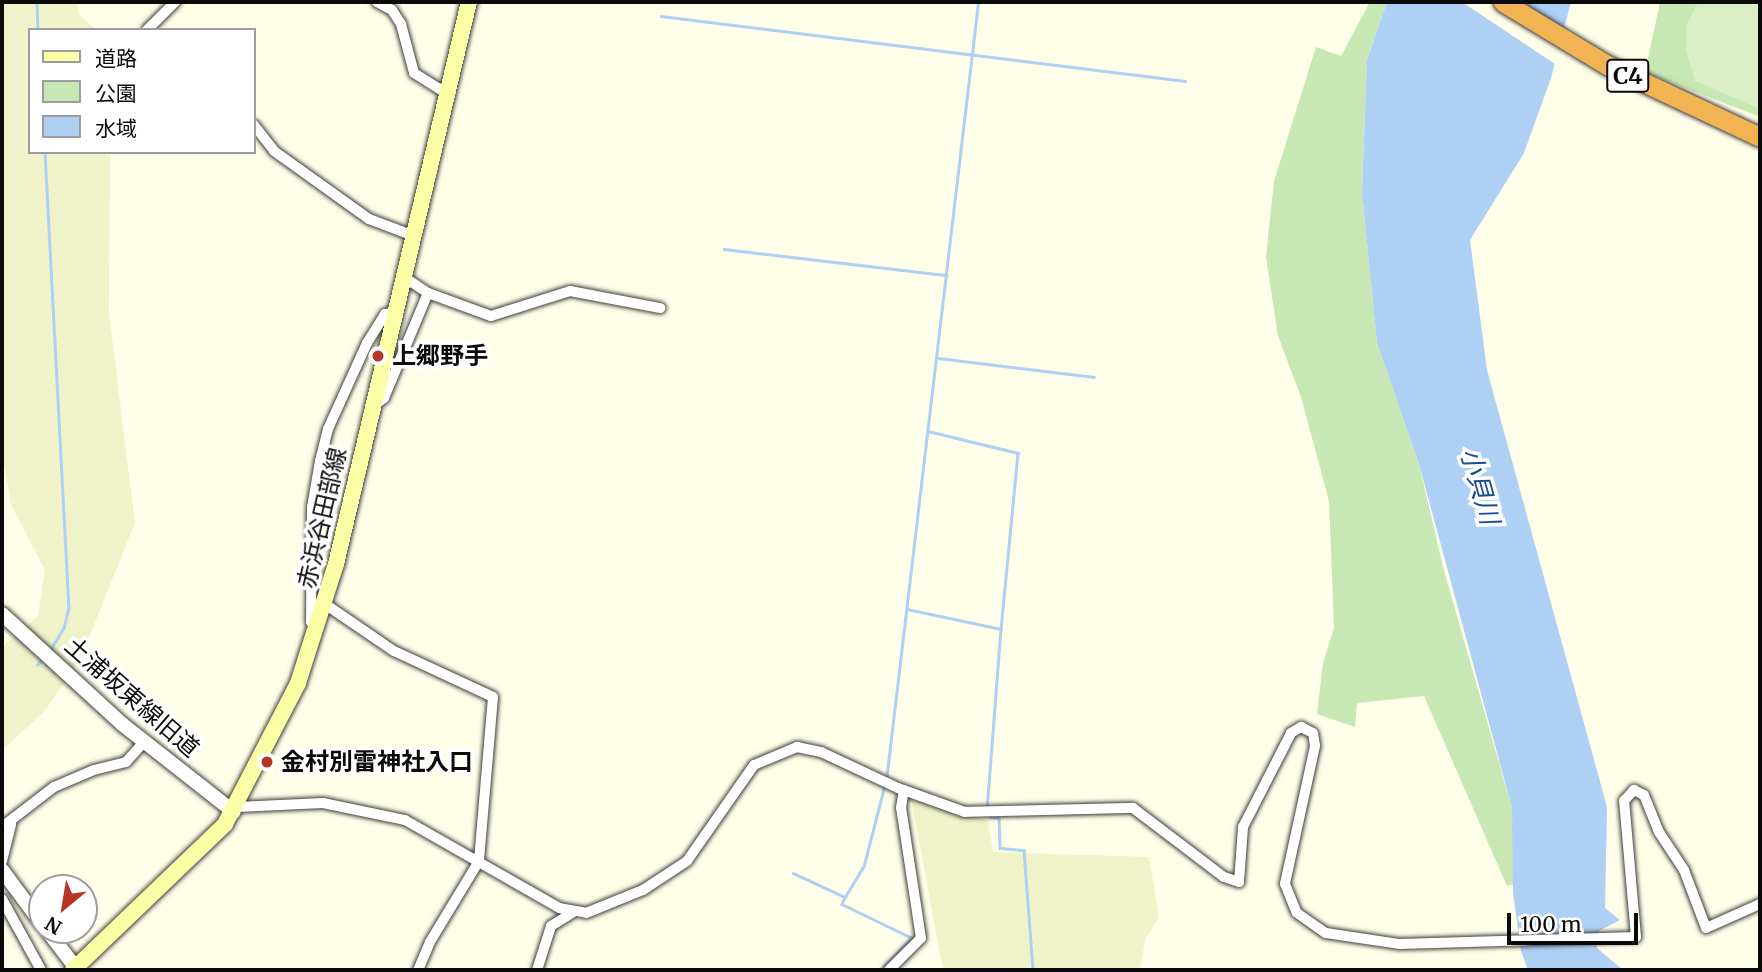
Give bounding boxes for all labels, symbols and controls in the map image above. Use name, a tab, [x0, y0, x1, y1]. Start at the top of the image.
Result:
legend	[28, 28, 256, 154]
text: 道路	[95, 45, 137, 72]
road number: C4	[1605, 57, 1651, 96]
text: 公園	[95, 80, 137, 107]
text: 水域	[95, 115, 137, 142]
place label: 上郷野手	[392, 342, 488, 370]
marker: 上郷野手	[370, 348, 386, 364]
water label: 小貝川	[1454, 444, 1506, 528]
street label: 赤浜谷田部線	[292, 445, 352, 591]
street label: 土浦坂東線旧道	[59, 631, 205, 763]
place label: 金村別雷神社入口	[281, 748, 473, 776]
marker: 金村別雷神社入口	[259, 754, 275, 770]
north arrow	[28, 874, 98, 944]
scale bar	[1510, 898, 1641, 942]
text: N	[41, 911, 66, 940]
text: 100 m	[1520, 911, 1582, 938]

